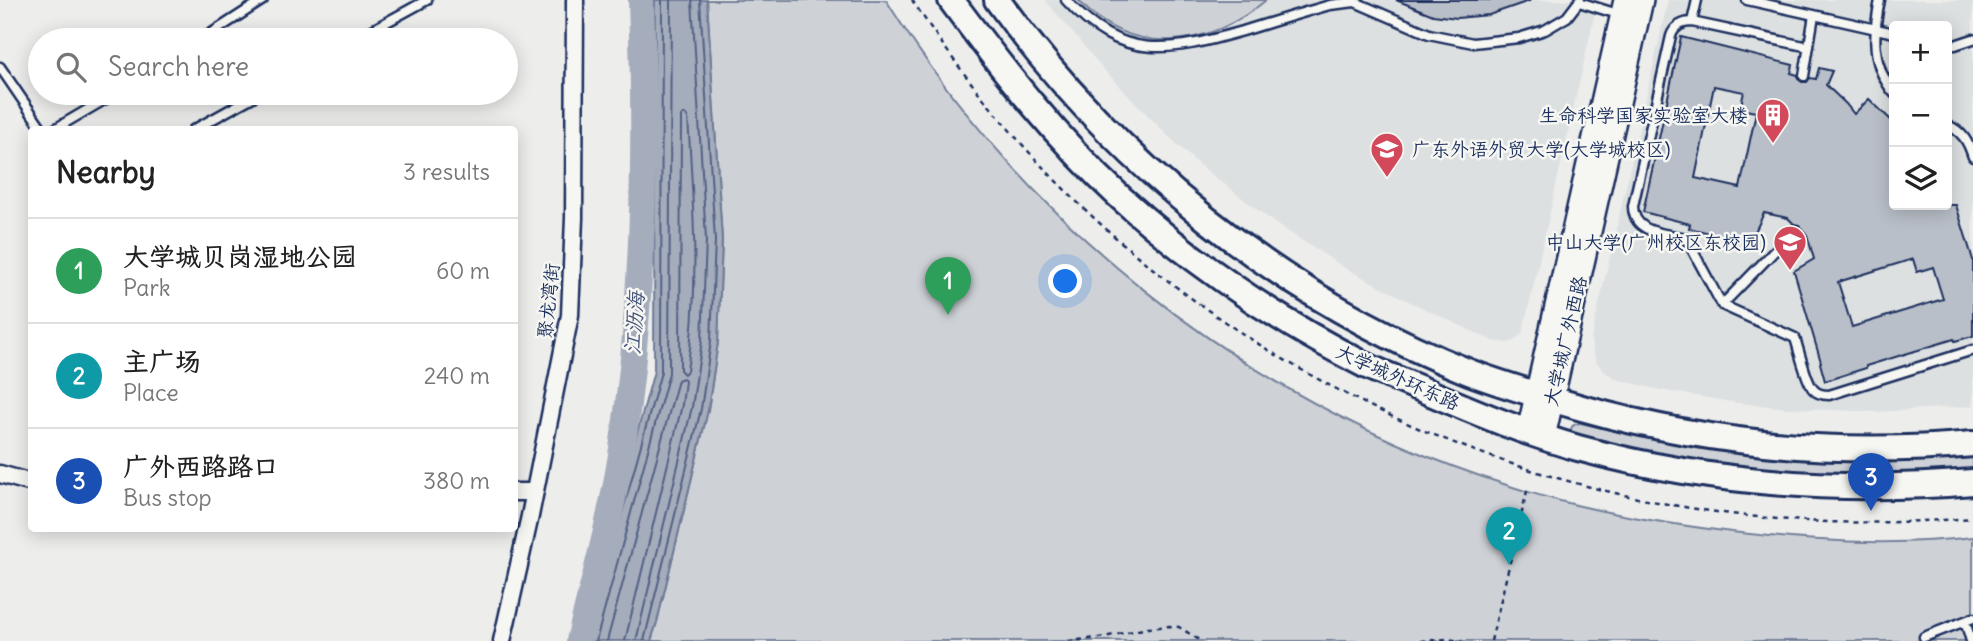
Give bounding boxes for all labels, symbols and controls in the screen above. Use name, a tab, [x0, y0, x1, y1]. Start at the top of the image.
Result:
map controls	[1889, 21, 1952, 210]
button: +	[1889, 21, 1952, 84]
search box	[28, 28, 518, 105]
icon: search	[52, 48, 90, 86]
text: Search here	[108, 50, 249, 83]
button: −	[1889, 84, 1952, 147]
building icon: 生命科学国家实验室大楼	[1754, 96, 1792, 145]
place label: 生命科学国家实验室大楼	[1539, 103, 1748, 127]
school or university icon: 广东外语外贸大学(大学城校区)	[1368, 130, 1406, 179]
place label: 广东外语外贸大学(大学城校区)	[1412, 137, 1671, 161]
button: layers	[1889, 147, 1952, 210]
text: Nearby	[56, 153, 156, 191]
text: 3 results	[403, 157, 490, 186]
school or university icon: 中山大学(广州校区东校园)	[1771, 223, 1809, 272]
place label: 中山大学(广州校区东校园)	[1546, 230, 1766, 254]
text: 大学城贝岗湿地公园	[123, 240, 357, 273]
text: 1	[74, 256, 84, 285]
text: 60 m	[436, 256, 490, 285]
pin: 1	[925, 257, 971, 315]
street label: 聚龙湾街	[532, 262, 564, 340]
your location	[1048, 264, 1082, 298]
text: Park	[123, 273, 171, 302]
street label: 大学城广外西路	[1538, 273, 1592, 409]
water label: 江沥海	[618, 289, 650, 355]
street label: 大学城外环东路	[1332, 339, 1464, 415]
text: 主广场	[123, 345, 201, 378]
text: 2	[73, 361, 85, 390]
text: 240 m	[424, 361, 490, 390]
text: Place	[123, 378, 179, 407]
text: 广外西路路口	[123, 450, 279, 483]
pin: 3	[1848, 453, 1894, 511]
text: 3	[72, 466, 86, 495]
text: 380 m	[423, 466, 490, 495]
text: Bus stop	[123, 483, 212, 512]
pin: 2	[1486, 507, 1532, 565]

